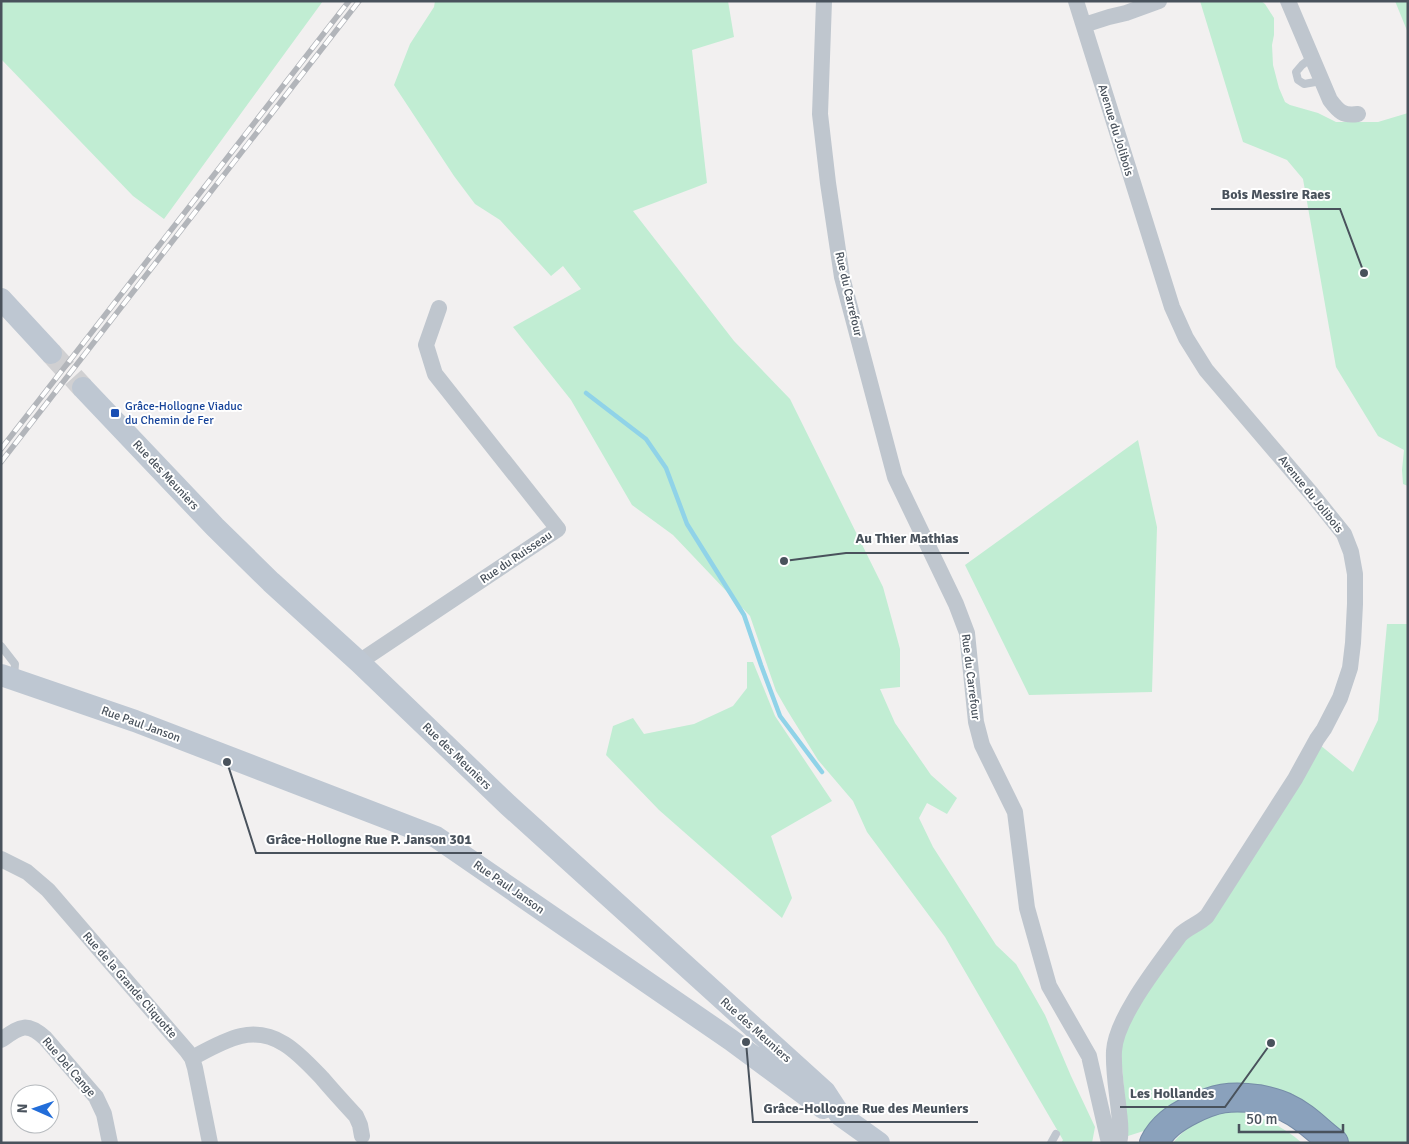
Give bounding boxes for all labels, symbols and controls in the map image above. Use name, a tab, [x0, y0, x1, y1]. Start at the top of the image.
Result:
street label: Avenue du Jolibois	[1094, 82, 1137, 178]
callout: Bois Messire Raes	[1211, 180, 1340, 209]
text: Bois Messire Raes	[1222, 186, 1330, 203]
street label: Rue du Carrefour	[831, 250, 866, 339]
place label: Grâce-Hollogne Viaduc du Chemin de Fer	[125, 399, 243, 428]
marker: Grâce-Hollogne Viaduc du Chemin de Fer	[109, 407, 121, 419]
street label: Rue des Meuniers	[129, 437, 202, 513]
street label: Avenue du Jolibois	[1275, 453, 1346, 536]
callout: Au Thier Mathias	[846, 524, 969, 553]
street label: Rue du Ruisseau	[477, 528, 555, 587]
text: Au Thier Mathias	[855, 530, 959, 547]
street label: Rue du Carrefour	[958, 633, 983, 722]
street label: Rue Paul Janson	[99, 703, 182, 746]
street label: Rue des Meuniers	[419, 720, 494, 793]
callout: Grâce-Hollogne Rue P. Janson 301	[256, 824, 482, 853]
text: Grâce-Hollogne Rue P. Janson 301	[266, 831, 472, 848]
street label: Rue Paul Janson	[470, 857, 547, 917]
street label: Rue de la Grande Cliquotte	[79, 929, 180, 1042]
street label: Rue des Meuniers	[717, 995, 794, 1066]
street label: Rue Del Cange	[39, 1034, 99, 1100]
callout: Les Hollandes	[1120, 1078, 1225, 1107]
north arrow	[10, 1084, 60, 1134]
text: Les Hollandes	[1130, 1085, 1214, 1102]
callout: Grâce-Hollogne Rue des Meuniers	[753, 1093, 978, 1122]
text: Grâce-Hollogne Rue des Meuniers	[763, 1100, 969, 1117]
scale bar	[1239, 1102, 1343, 1134]
text: N	[14, 1103, 31, 1114]
text: 50 m	[1246, 1110, 1277, 1128]

